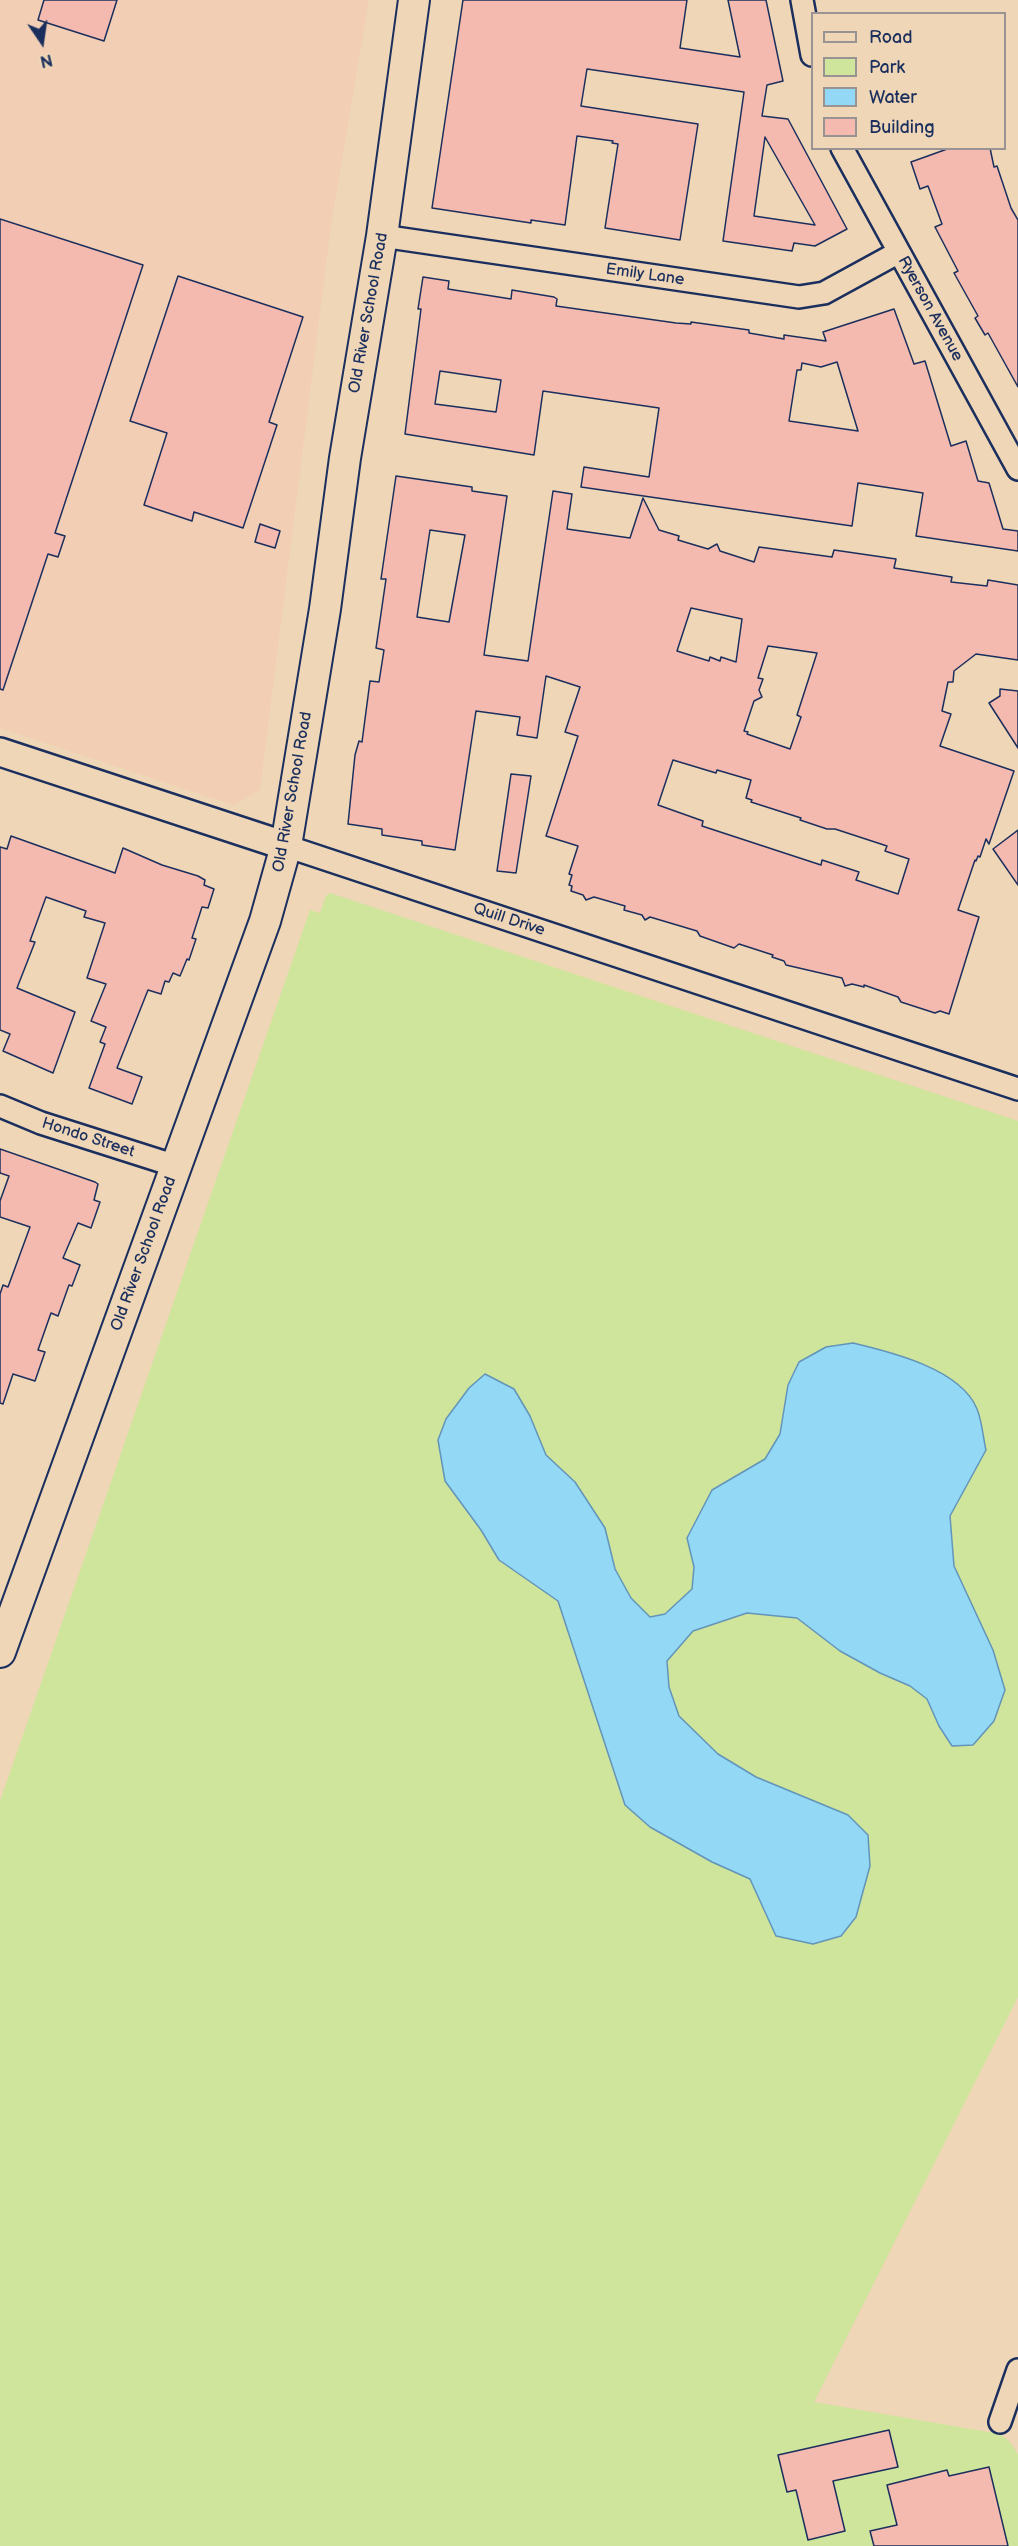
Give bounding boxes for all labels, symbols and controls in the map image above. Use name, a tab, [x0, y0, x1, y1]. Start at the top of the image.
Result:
north arrow	[12, 12, 72, 72]
legend	[811, 12, 1006, 150]
text: Road	[869, 27, 913, 48]
text: N	[38, 49, 54, 71]
text: Park	[869, 57, 905, 78]
text: Water	[869, 87, 917, 108]
text: Building	[869, 117, 935, 138]
street label: Old River School Road	[345, 231, 393, 395]
street label: Ryerson Avenue	[893, 253, 967, 365]
street label: Emily Lane	[605, 260, 685, 290]
street label: Old River School Road	[269, 710, 317, 874]
street label: Quill Drive	[471, 899, 547, 941]
street label: Hondo Street	[39, 1114, 137, 1162]
street label: Old River School Road	[107, 1174, 181, 1334]

